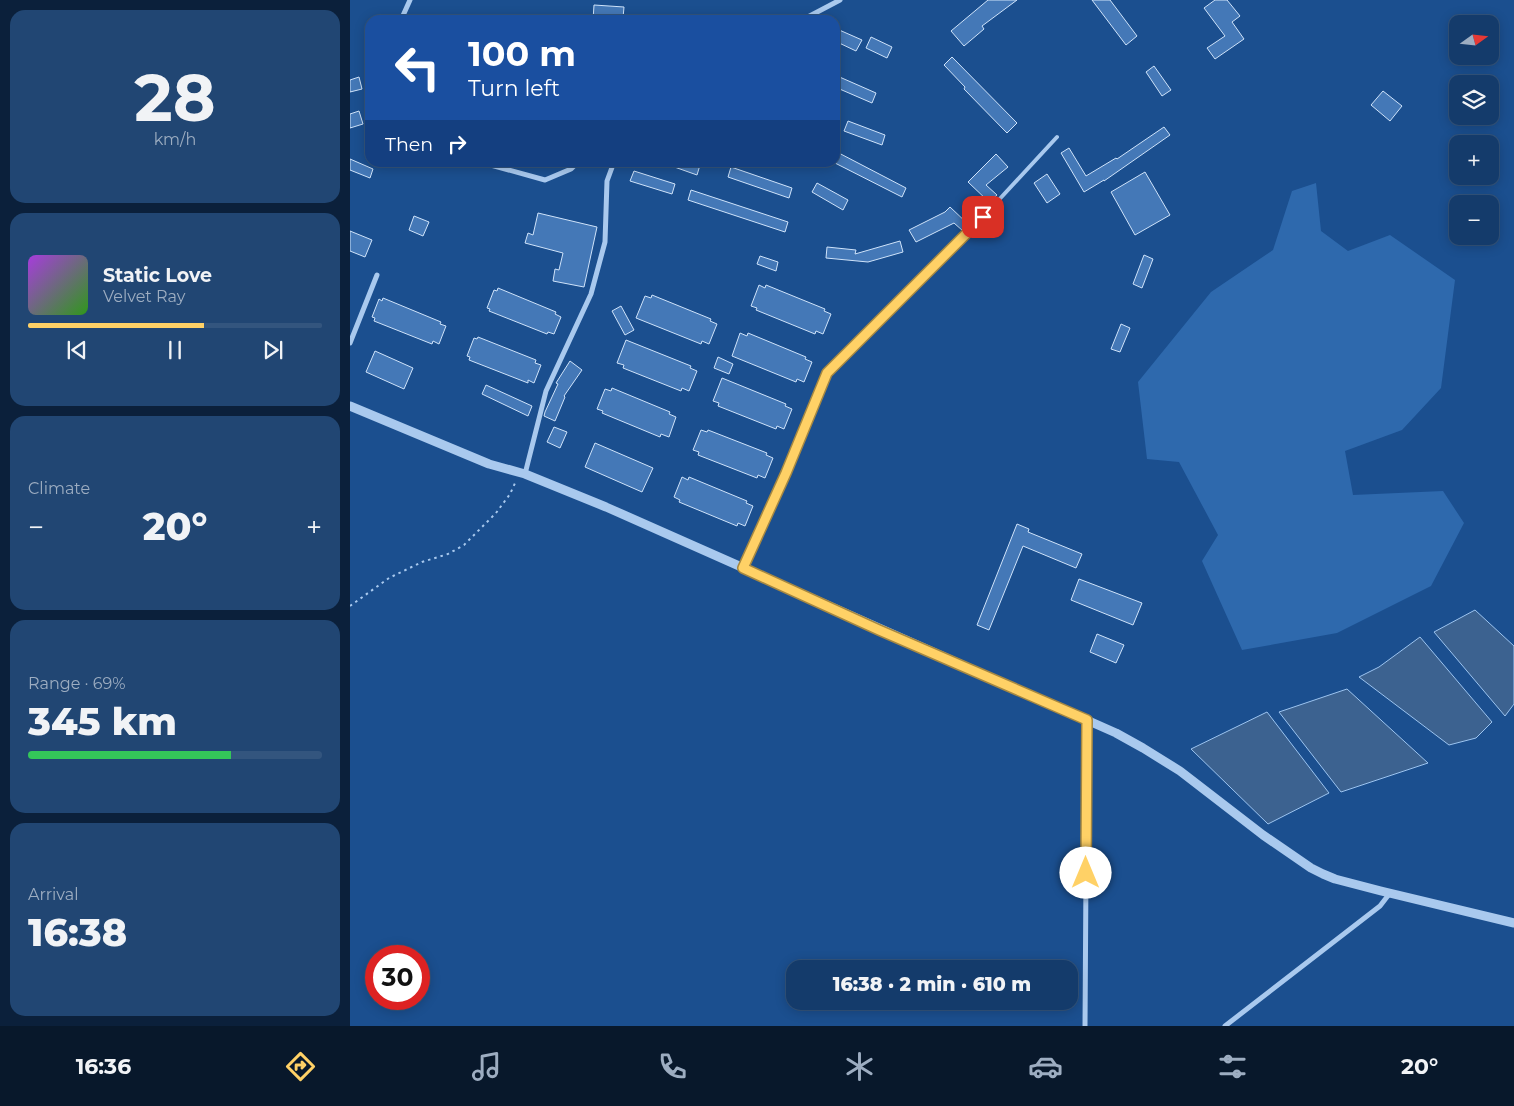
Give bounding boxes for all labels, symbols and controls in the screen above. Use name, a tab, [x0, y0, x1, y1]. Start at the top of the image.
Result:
north arrow	[1449, 15, 1499, 65]
map controls	[1449, 15, 1499, 245]
text: 100 m	[468, 32, 576, 75]
icon: left	[385, 35, 450, 100]
text: 28	[134, 58, 216, 137]
text: Turn left	[468, 75, 560, 102]
button: layers	[1449, 75, 1499, 125]
text: km/h	[154, 130, 196, 149]
icon: right	[443, 130, 471, 158]
text: Then	[385, 133, 433, 156]
button: +	[1449, 135, 1499, 185]
button: −	[1449, 195, 1499, 245]
pin	[962, 196, 1004, 238]
icon: arrive	[969, 203, 997, 231]
text: Static Love	[103, 264, 212, 287]
text: Velvet Ray	[103, 287, 185, 306]
icon: previous	[63, 336, 91, 364]
icon: pause	[161, 336, 189, 364]
icon: next	[259, 336, 287, 364]
text: Climate	[28, 479, 90, 498]
text: 20°	[143, 503, 207, 550]
text: −	[28, 510, 44, 544]
text: +	[306, 510, 322, 544]
text: Range · 69%	[28, 674, 126, 693]
text: 345 km	[28, 698, 177, 745]
position arrow	[1059, 846, 1111, 898]
text: Arrival	[28, 885, 78, 904]
text: 16:38	[28, 909, 127, 956]
speed limit sign: 30	[365, 945, 430, 1010]
text: 16:38 · 2 min · 610 m	[833, 973, 1031, 996]
icon: directions	[283, 1049, 318, 1084]
icon: music	[469, 1049, 504, 1084]
icon: phone	[655, 1049, 690, 1084]
icon: climate	[842, 1049, 877, 1084]
icon: car	[1028, 1049, 1063, 1084]
icon: filters	[1215, 1049, 1250, 1084]
text: 16:36	[76, 1053, 131, 1080]
text: 20°	[1401, 1053, 1438, 1080]

